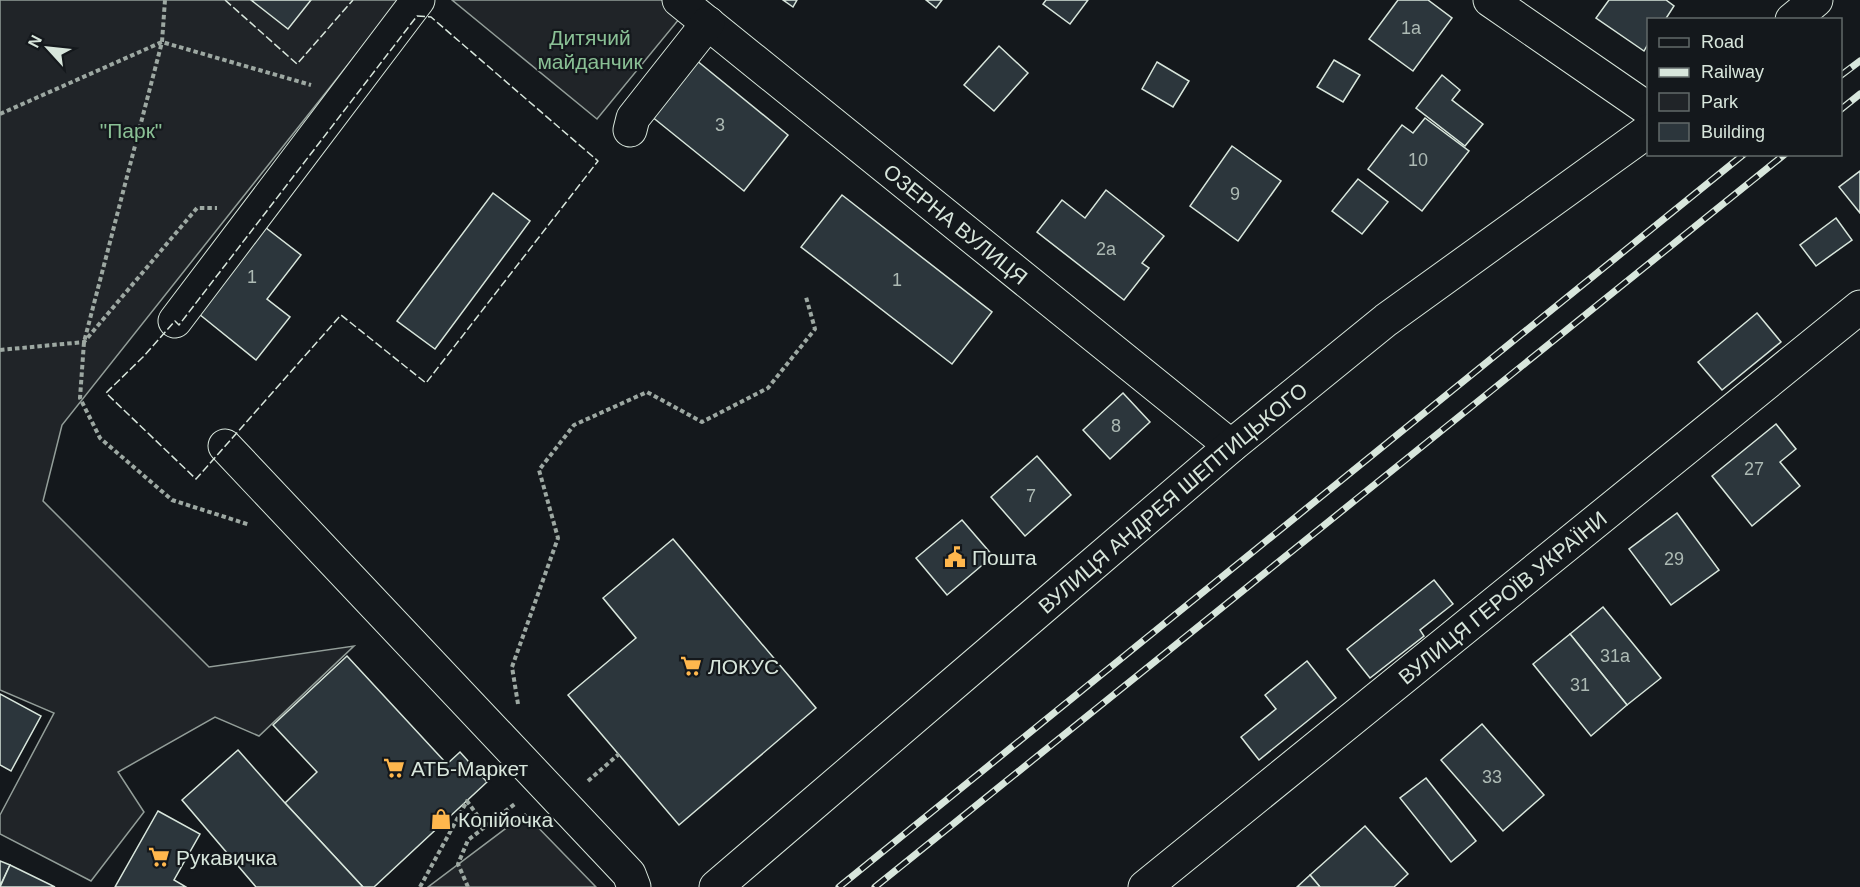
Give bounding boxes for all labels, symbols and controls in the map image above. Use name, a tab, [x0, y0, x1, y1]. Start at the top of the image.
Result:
north arrow	[18, 18, 78, 78]
house number: 1а	[1401, 18, 1422, 38]
legend	[1647, 18, 1842, 156]
park label: Дитячий майданчик	[537, 26, 643, 73]
text: N	[25, 32, 45, 50]
text: Road	[1701, 32, 1744, 52]
text: Railway	[1701, 62, 1764, 82]
text: Park	[1701, 92, 1739, 112]
house number: 3	[715, 115, 725, 135]
park label: "Парк"	[100, 119, 162, 142]
text: Building	[1701, 122, 1765, 142]
house number: 10	[1408, 150, 1428, 170]
street label: ОЗЕРНА ВУЛИЦЯ	[880, 159, 1032, 289]
house number: 9	[1230, 184, 1240, 204]
house number: 2а	[1096, 239, 1117, 259]
house number: 1	[247, 267, 257, 287]
house number: 1	[892, 270, 902, 290]
street label: ВУЛИЦЯ АНДРЕЯ ШЕПТИЦЬКОГО	[1033, 378, 1311, 617]
house number: 8	[1111, 416, 1121, 436]
house number: 27	[1744, 459, 1764, 479]
house number: 7	[1026, 486, 1036, 506]
street label: ВУЛИЦЯ ГЕРОЇВ УКРАЇНИ	[1394, 506, 1611, 688]
public building icon: Пошта	[943, 545, 967, 569]
place label: Пошта	[972, 546, 1037, 569]
house number: 29	[1664, 549, 1684, 569]
house number: 31а	[1600, 646, 1631, 666]
supermarket icon: ЛОКУС	[679, 654, 703, 678]
place label: ЛОКУС	[708, 655, 779, 678]
house number: 31	[1570, 675, 1590, 695]
supermarket icon: АТБ-Маркет	[382, 756, 406, 780]
place label: АТБ-Маркет	[411, 757, 528, 780]
house number: 33	[1482, 767, 1502, 787]
shop icon: Копійочка	[429, 807, 453, 831]
place label: Копійочка	[458, 808, 553, 831]
supermarket icon: Рукавичка	[147, 845, 171, 869]
place label: Рукавичка	[176, 846, 277, 869]

